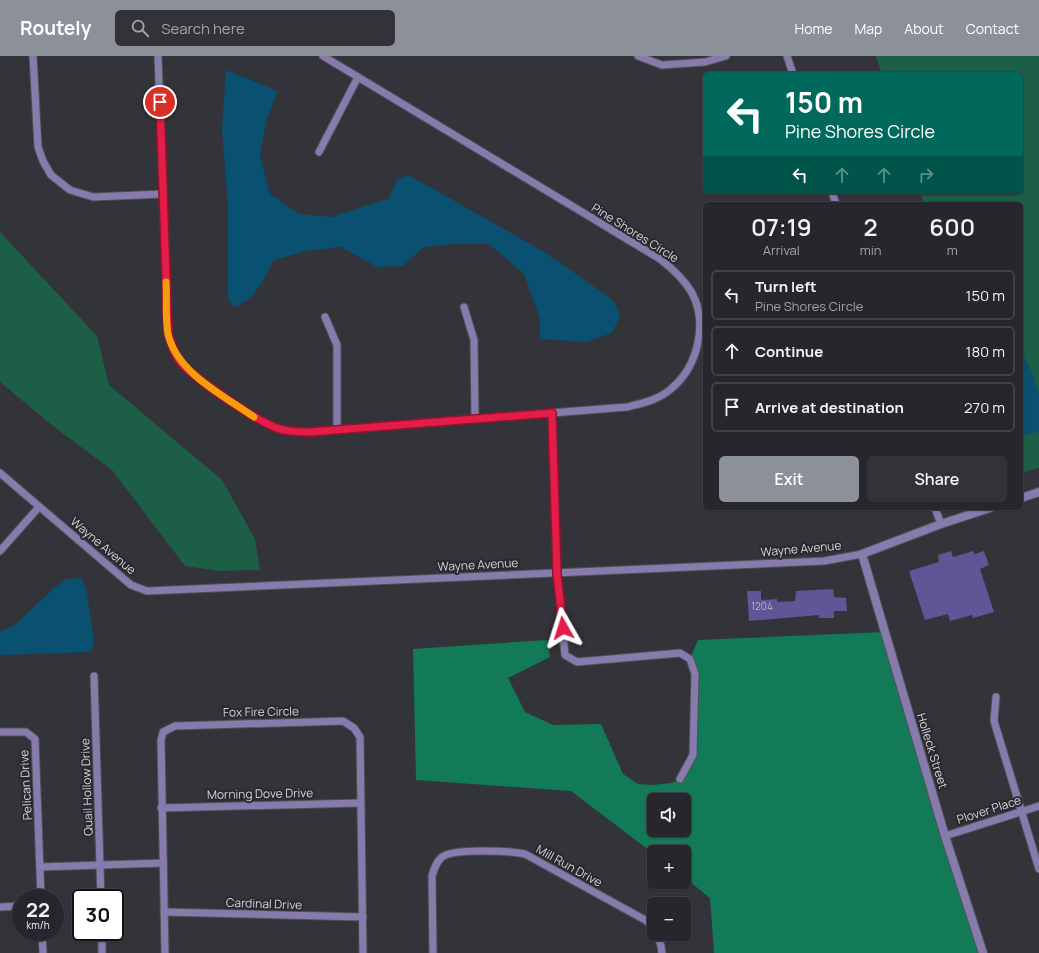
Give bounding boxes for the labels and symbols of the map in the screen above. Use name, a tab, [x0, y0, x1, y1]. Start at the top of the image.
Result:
pin	[143, 85, 177, 119]
street label: Pine Shores Circle	[588, 199, 682, 266]
street label: Wayne Avenue	[67, 513, 140, 578]
street label: Wayne Avenue	[760, 537, 842, 560]
street label: Wayne Avenue	[437, 554, 519, 575]
house number: 1204	[751, 599, 773, 613]
position arrow	[542, 607, 584, 649]
street label: Fox Fire Circle	[223, 702, 299, 721]
street label: Holleck Street	[913, 711, 952, 791]
street label: Quail Hollow Drive	[76, 738, 97, 836]
street label: Pelican Drive	[15, 749, 36, 821]
street label: Morning Dove Drive	[207, 784, 313, 803]
street label: Plover Place	[954, 791, 1023, 828]
street label: Mill Run Drive	[533, 840, 605, 891]
speed limit sign: 30	[72, 889, 124, 941]
street label: Cardinal Drive	[226, 894, 303, 913]

